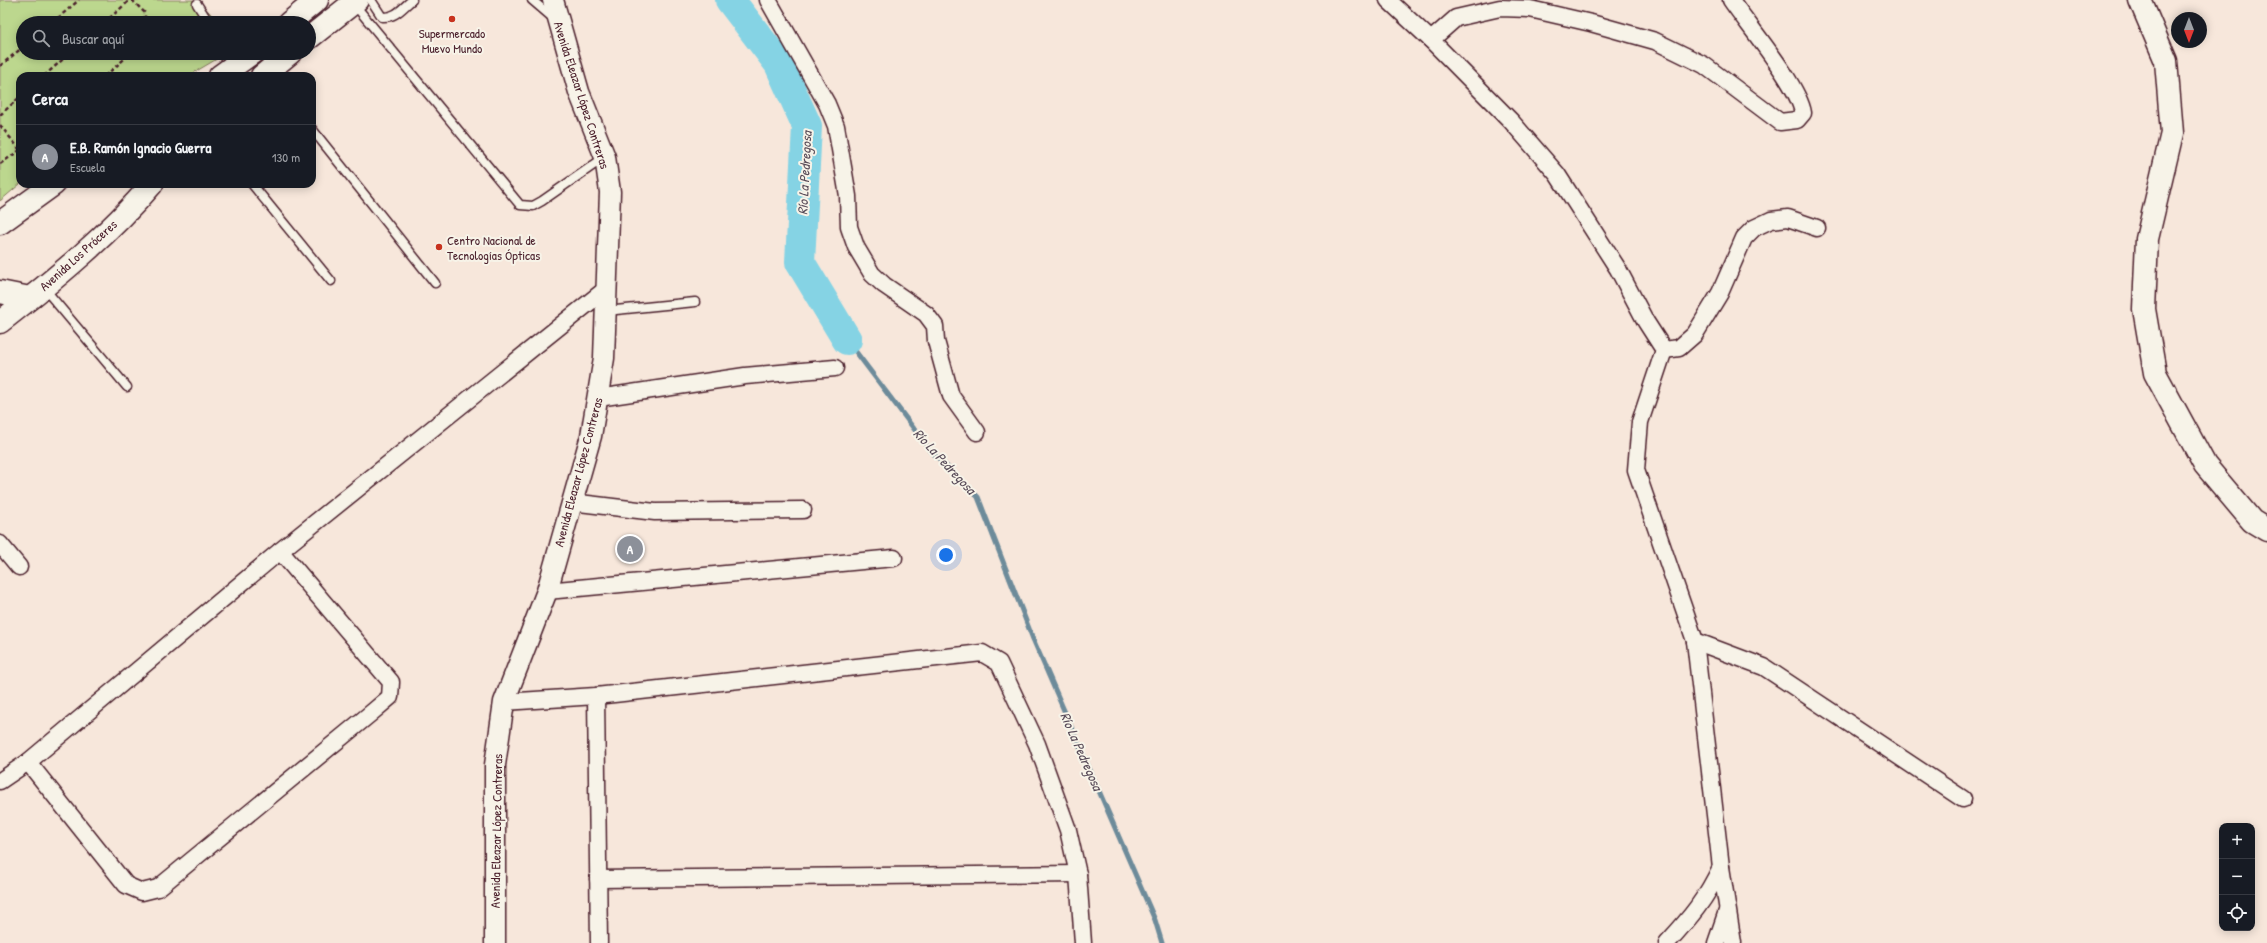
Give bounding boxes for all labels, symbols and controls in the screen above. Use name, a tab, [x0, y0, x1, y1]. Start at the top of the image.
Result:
north arrow	[2171, 12, 2207, 48]
marker: Supermercado Muevo Mundo	[447, 14, 457, 24]
search box	[16, 16, 316, 60]
street label: Avenida Eleazar López Contreras	[550, 19, 614, 171]
place label: Supermercado Muevo Mundo	[419, 24, 485, 57]
icon: search	[30, 27, 52, 49]
text: Buscar aquí	[62, 28, 125, 49]
text: Cerca	[32, 87, 68, 110]
water label: Río La Pedregosa	[792, 129, 817, 215]
text: E.B. Ramón Ignacio Guerra	[70, 137, 211, 158]
text: A	[42, 148, 48, 166]
text: 130 m	[272, 148, 300, 166]
text: Escuela	[70, 158, 105, 176]
street label: Avenida Los Próceres	[35, 215, 121, 295]
place label: Centro Nacional de Tecnologías Ópticas	[447, 231, 540, 264]
marker: Centro Nacional de Tecnologías Ópticas	[434, 242, 444, 252]
street label: Avenida Eleazar López Contreras	[549, 395, 607, 549]
water label: Río La Pedregosa	[909, 424, 982, 500]
pin: A	[617, 534, 643, 564]
your location	[936, 545, 956, 565]
water label: Río La Pedregosa	[1055, 709, 1108, 795]
street label: Avenida Eleazar López Contreras	[486, 754, 506, 908]
map controls	[2219, 823, 2255, 931]
button: +	[2219, 823, 2255, 859]
button: −	[2219, 859, 2255, 895]
button: locate	[2219, 895, 2255, 931]

